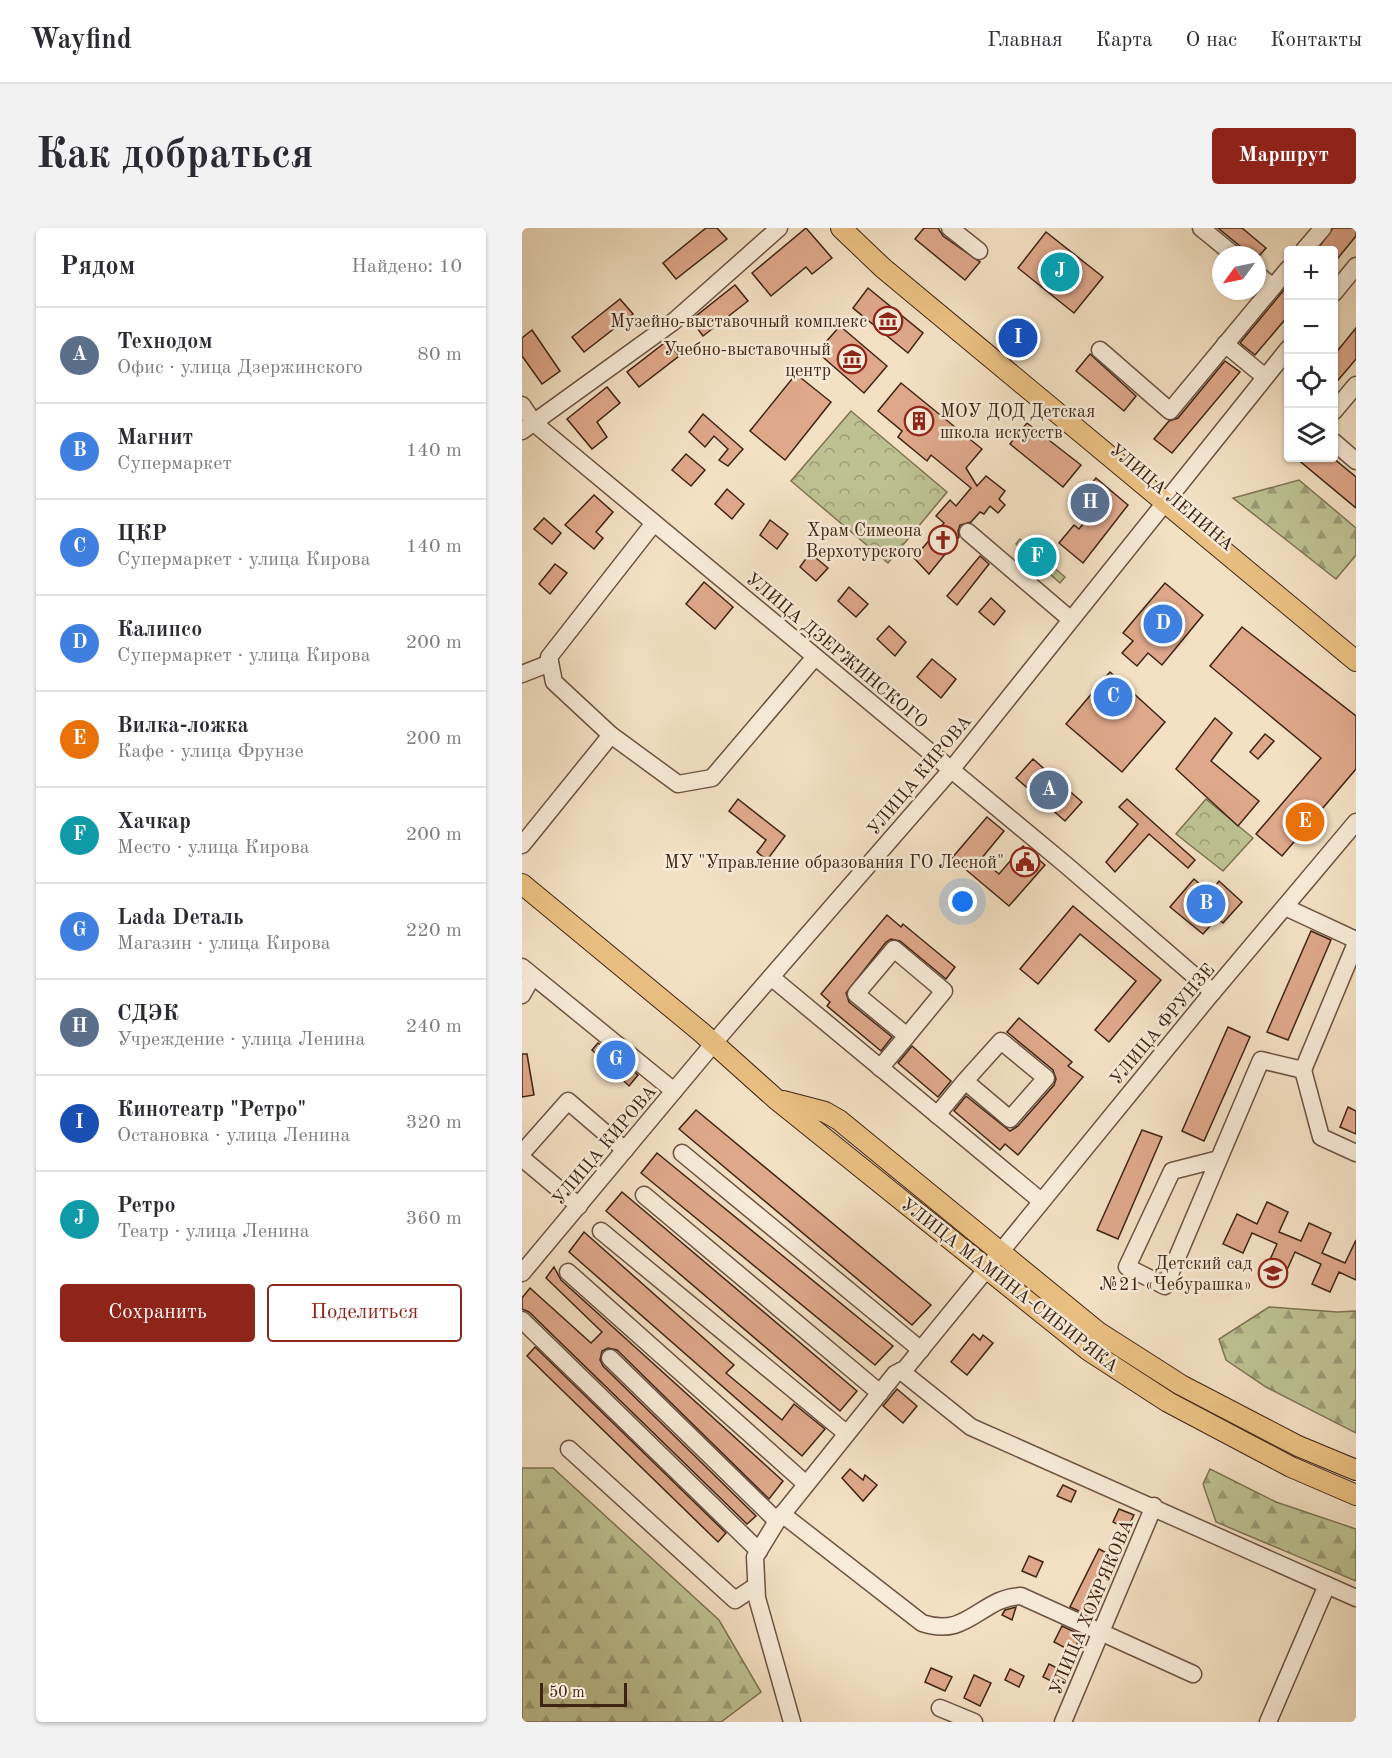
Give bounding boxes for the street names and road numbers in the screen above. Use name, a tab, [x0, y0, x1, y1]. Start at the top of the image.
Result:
street label: УЛИЦА ЛЕНИНА	[1106, 441, 1237, 555]
street label: УЛИЦА ДЗЕРЖИНСКОГО	[742, 570, 931, 732]
street label: УЛИЦА КИРОВА	[864, 712, 975, 839]
street label: УЛИЦА ФРУНЗЕ	[1107, 961, 1219, 1089]
street label: УЛИЦА КИРОВА	[549, 1082, 660, 1209]
street label: УЛИЦА МАМИНА-СИБИРЯКА	[897, 1195, 1122, 1376]
street label: УЛИЦА ХОХРЯКОВА	[1047, 1517, 1137, 1698]

